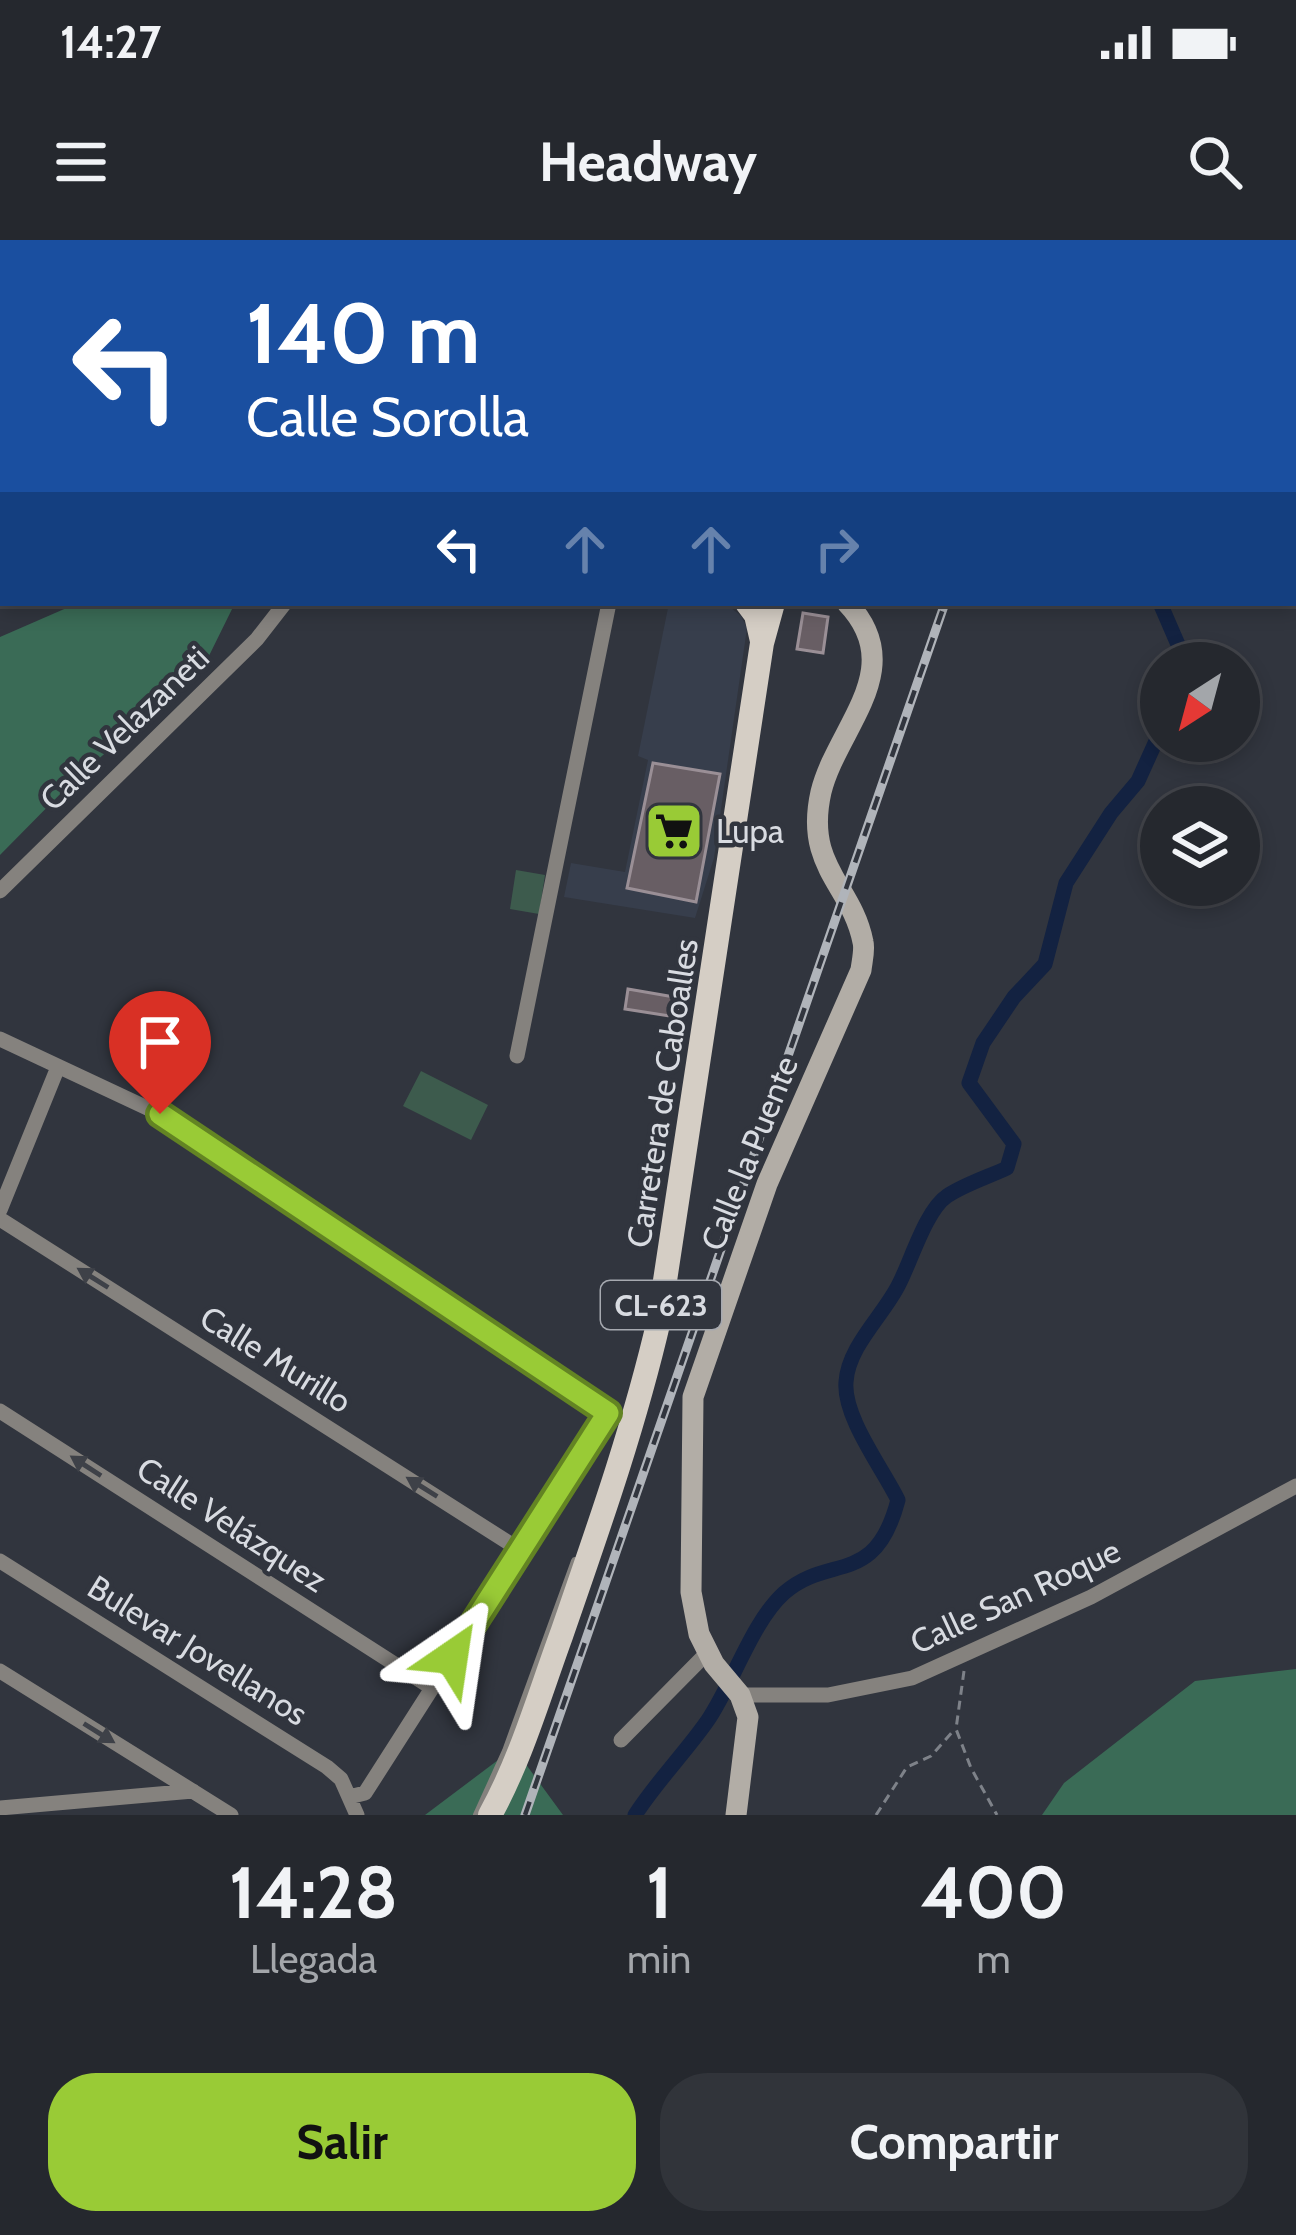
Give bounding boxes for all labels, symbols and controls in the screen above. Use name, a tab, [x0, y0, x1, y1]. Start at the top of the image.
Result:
text: 14:27	[60, 15, 161, 69]
icon: menu	[48, 129, 114, 195]
text: Headway	[539, 129, 757, 195]
icon: search	[1182, 129, 1248, 195]
text: 140 m	[246, 282, 480, 384]
icon: left	[48, 288, 204, 444]
text: Calle Sorolla	[246, 384, 529, 450]
icon: left	[426, 516, 492, 582]
icon: ahead	[552, 516, 618, 582]
icon: ahead	[678, 516, 744, 582]
icon: right	[804, 516, 870, 582]
street label: Calle Velazaneti	[31, 637, 217, 819]
north arrow	[1140, 642, 1260, 762]
map controls	[1140, 642, 1260, 906]
button: layers	[1140, 786, 1260, 906]
supermarket icon: Lupa	[643, 800, 705, 862]
place label: Lupa	[716, 811, 784, 851]
street label: Carretera de Caboalles	[618, 936, 706, 1250]
pin	[109, 991, 211, 1114]
icon: arrive	[127, 1009, 193, 1075]
street label: Calle la Puente	[692, 1050, 806, 1256]
one-way arrow	[76, 1267, 109, 1289]
road number: CL-623	[601, 1281, 721, 1329]
street label: Calle Murillo	[193, 1297, 359, 1421]
street label: Calle Velázquez	[130, 1448, 334, 1600]
one-way arrow	[69, 1456, 103, 1477]
one-way arrow	[405, 1477, 438, 1499]
street label: Calle San Roque	[904, 1530, 1126, 1662]
street label: Bulevar Jovellanos	[81, 1566, 315, 1734]
position arrow	[389, 1594, 515, 1720]
one-way arrow	[82, 1722, 116, 1743]
text: 14:28	[229, 1849, 398, 1936]
text: 1	[646, 1849, 672, 1936]
text: 400	[920, 1849, 1067, 1936]
text: Llegada	[250, 1935, 377, 1983]
text: min	[627, 1935, 691, 1983]
text: m	[977, 1935, 1011, 1983]
button: Salir	[48, 2073, 636, 2211]
button: Compartir	[660, 2073, 1248, 2211]

